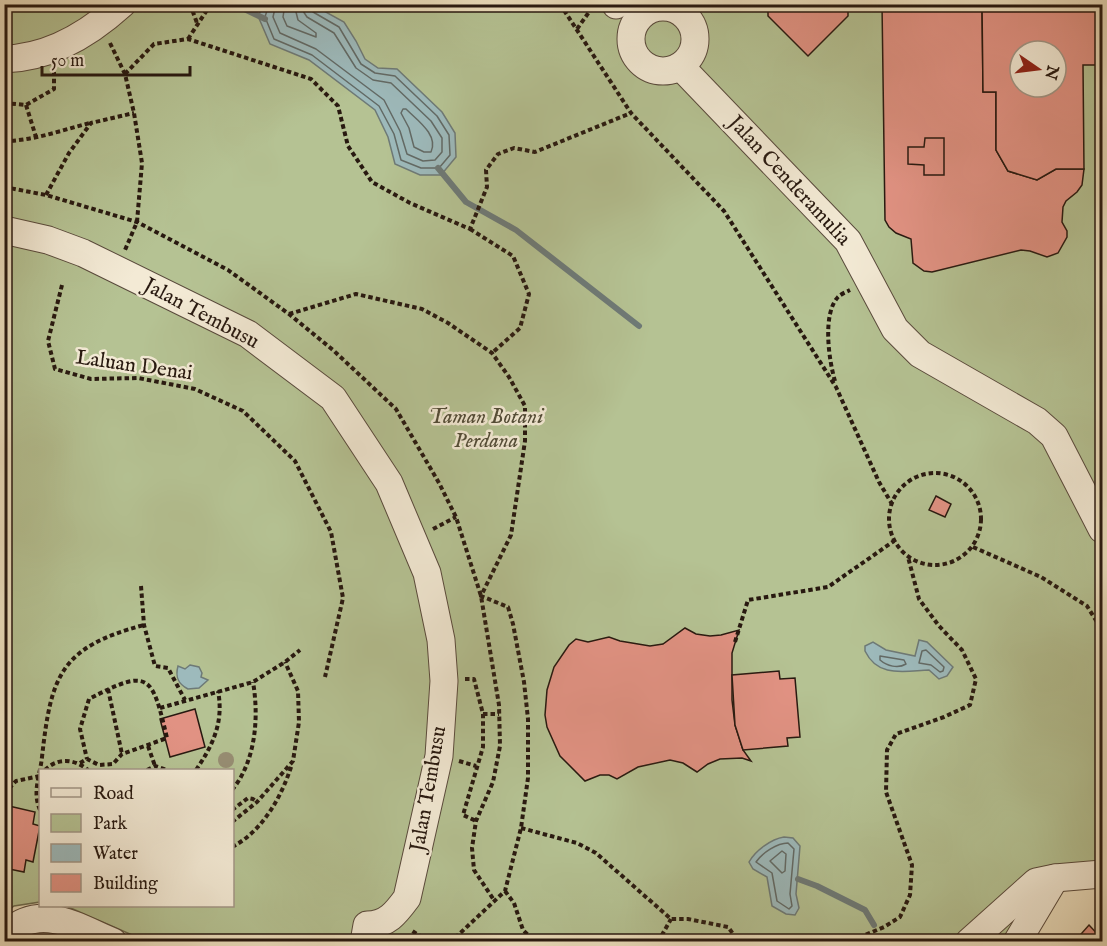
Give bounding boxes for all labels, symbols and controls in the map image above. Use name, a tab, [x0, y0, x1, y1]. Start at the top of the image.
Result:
scale bar	[42, 39, 190, 77]
north arrow	[1008, 39, 1068, 99]
text: 50 m	[51, 50, 84, 73]
text: N	[1039, 62, 1062, 81]
street label: Jalan Cenderamulia	[720, 109, 857, 253]
street label: Jalan Tembusu	[137, 271, 264, 356]
street label: Laluan Denai	[74, 344, 194, 388]
park label: Taman Botani Perdana	[429, 404, 545, 455]
street label: Jalan Tembusu	[404, 724, 453, 856]
legend	[39, 769, 234, 907]
text: Road	[93, 783, 134, 806]
text: Park	[93, 813, 128, 836]
text: Water	[93, 843, 138, 866]
text: Building	[93, 873, 158, 896]

